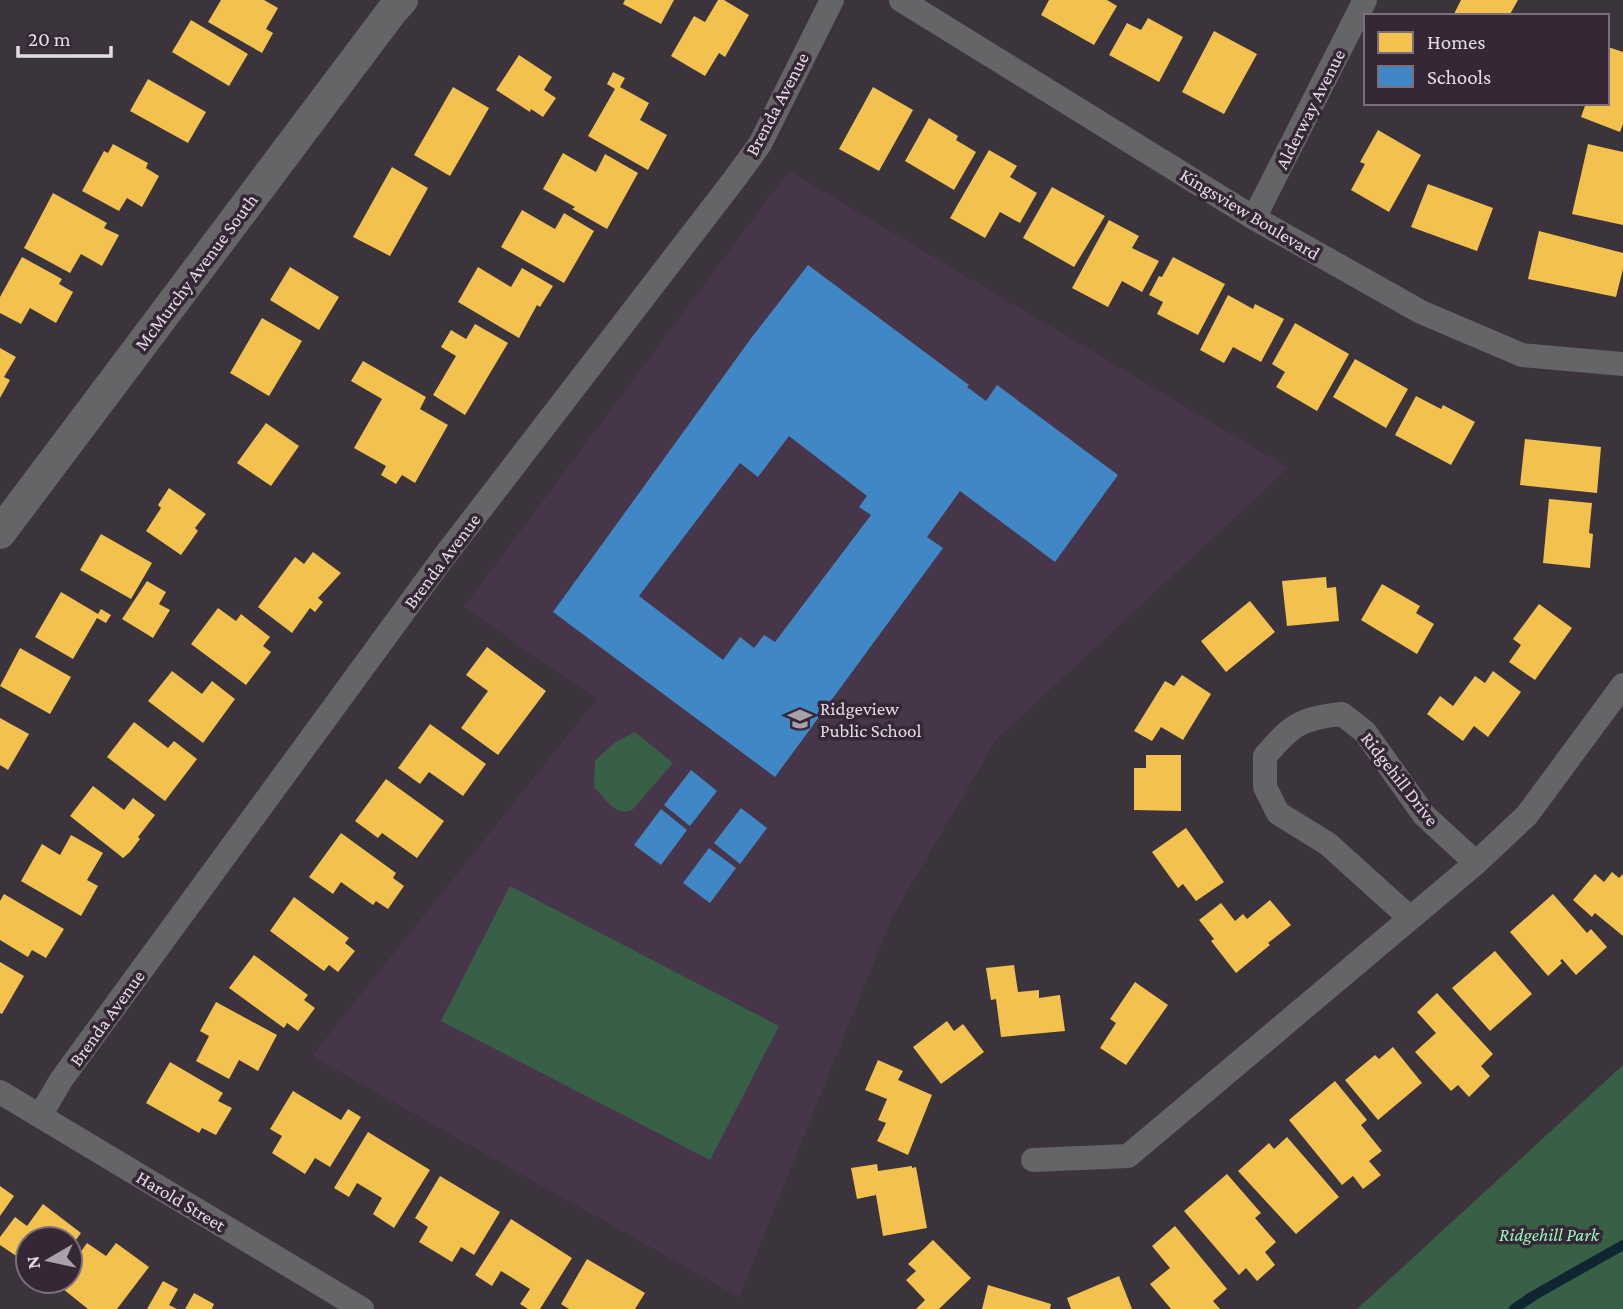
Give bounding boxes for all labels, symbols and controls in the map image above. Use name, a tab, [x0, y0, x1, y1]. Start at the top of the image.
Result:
scale bar	[18, 14, 110, 58]
legend	[1364, 14, 1609, 105]
text: 20 m	[28, 27, 71, 51]
text: Homes	[1427, 30, 1486, 54]
street label: Alderway Avenue	[1271, 46, 1349, 172]
street label: Brenda Avenue	[741, 49, 813, 159]
text: Schools	[1427, 65, 1491, 89]
street label: Kingsview Boulevard	[1176, 164, 1324, 264]
street label: McMurchy Avenue South	[130, 190, 262, 354]
street label: Brenda Avenue	[399, 509, 485, 613]
place label: Ridgeview Public School	[820, 698, 922, 741]
school or university icon: Ridgeview Public School	[786, 705, 814, 733]
street label: Ridgehill Drive	[1357, 728, 1443, 830]
street label: Brenda Avenue	[65, 966, 149, 1070]
street label: Harold Street	[133, 1166, 230, 1236]
park label: Ridgehill Park	[1499, 1224, 1600, 1245]
north arrow	[14, 1225, 84, 1295]
text: N	[21, 1254, 44, 1271]

